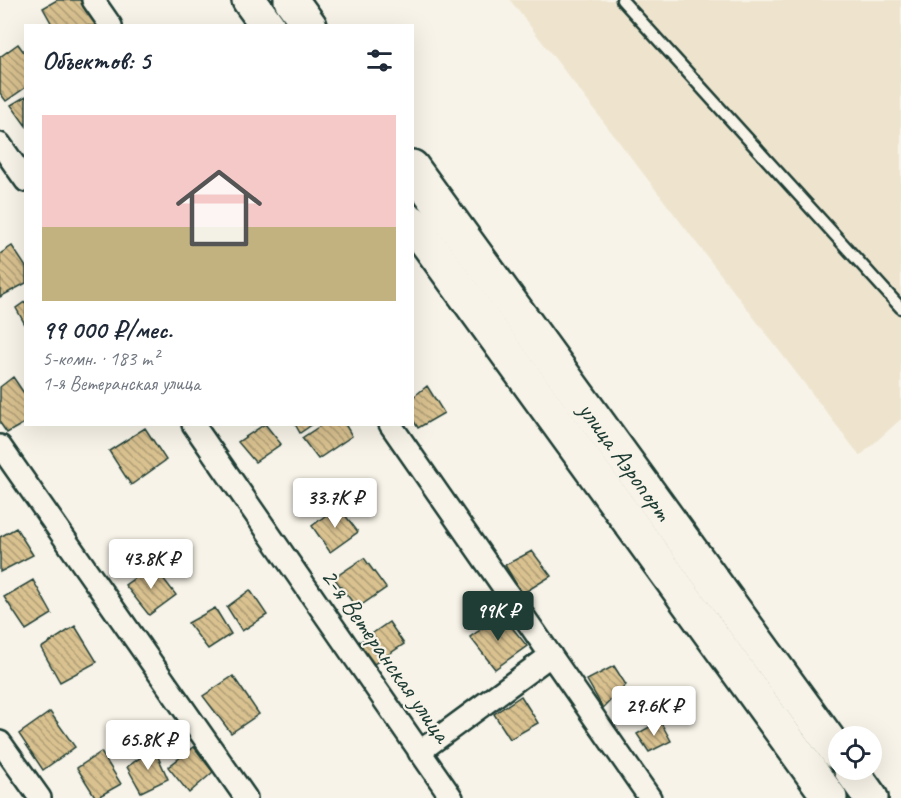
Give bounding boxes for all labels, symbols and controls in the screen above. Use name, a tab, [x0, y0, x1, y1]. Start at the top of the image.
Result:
text: Объектов: 5	[42, 44, 150, 77]
icon: filters	[363, 44, 396, 77]
icon: home	[165, 154, 273, 262]
text: 99 000 ₽/мес.	[42, 313, 172, 346]
text: 5-комн. · 183 m²	[42, 346, 159, 371]
text: 1-я Ветеранская улица	[42, 371, 200, 396]
street label: улица Аэропорт	[570, 393, 681, 528]
pin: 33.7K ₽	[280, 478, 390, 529]
text: 33.7K ₽	[307, 485, 363, 510]
pin: 43.8K ₽	[96, 539, 206, 590]
text: 43.8K ₽	[123, 546, 179, 571]
street label: 2-я Ветеранская улица	[314, 561, 460, 751]
pin: 99K ₽	[456, 591, 540, 642]
text: 99K ₽	[477, 598, 519, 623]
pin: 29.6K ₽	[599, 686, 709, 737]
text: 29.6K ₽	[626, 693, 682, 718]
pin: 65.8K ₽	[93, 720, 203, 771]
map controls	[828, 726, 882, 780]
button: locate	[828, 726, 882, 780]
text: 65.8K ₽	[120, 727, 176, 752]

